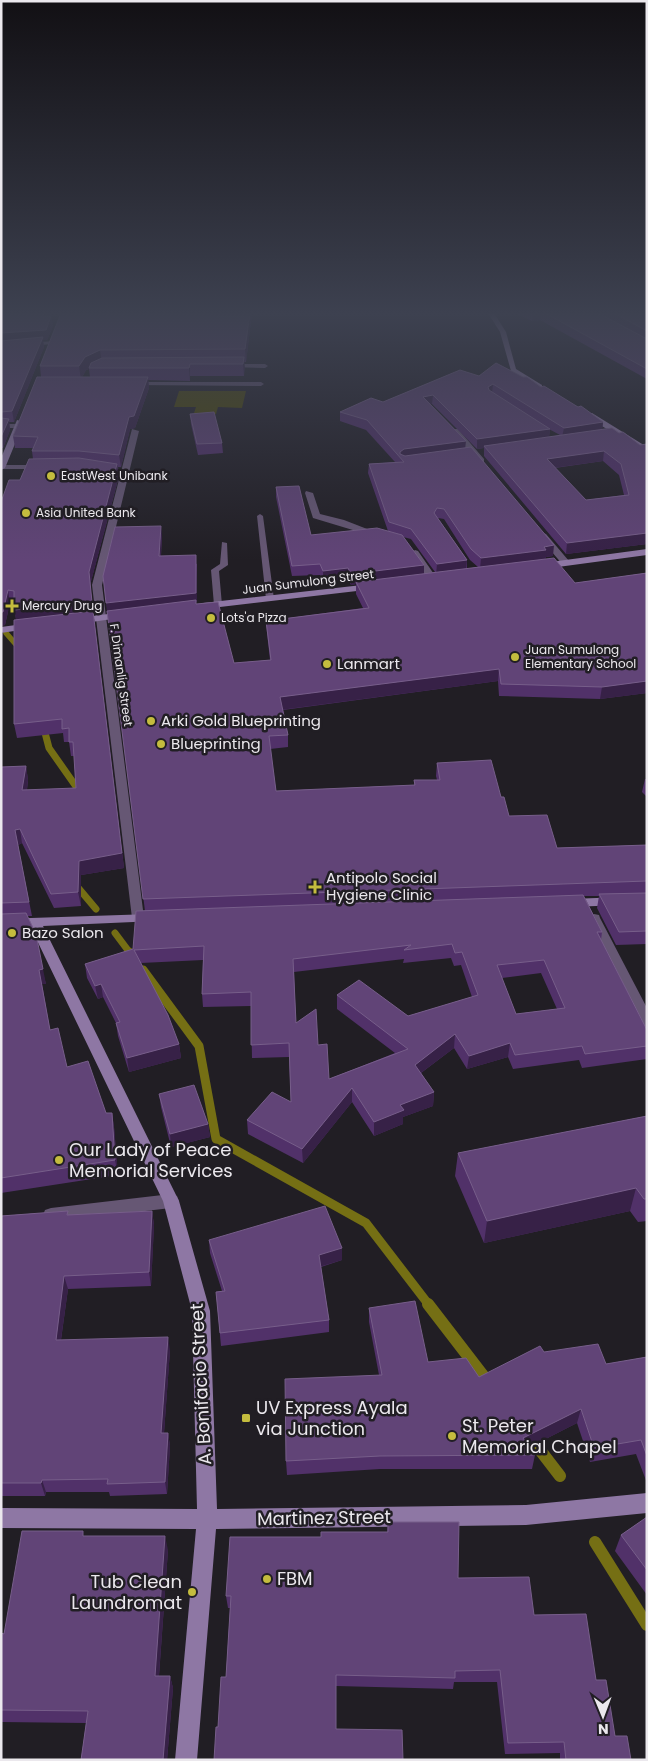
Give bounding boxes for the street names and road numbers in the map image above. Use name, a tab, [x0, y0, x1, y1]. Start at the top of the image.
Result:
street label: Juan Sumulong Street	[241, 565, 375, 598]
street label: F. Dimanlig Street	[106, 622, 137, 727]
street label: A. Bonifacio Street	[184, 1303, 217, 1465]
street label: Martinez Street	[257, 1504, 391, 1531]

